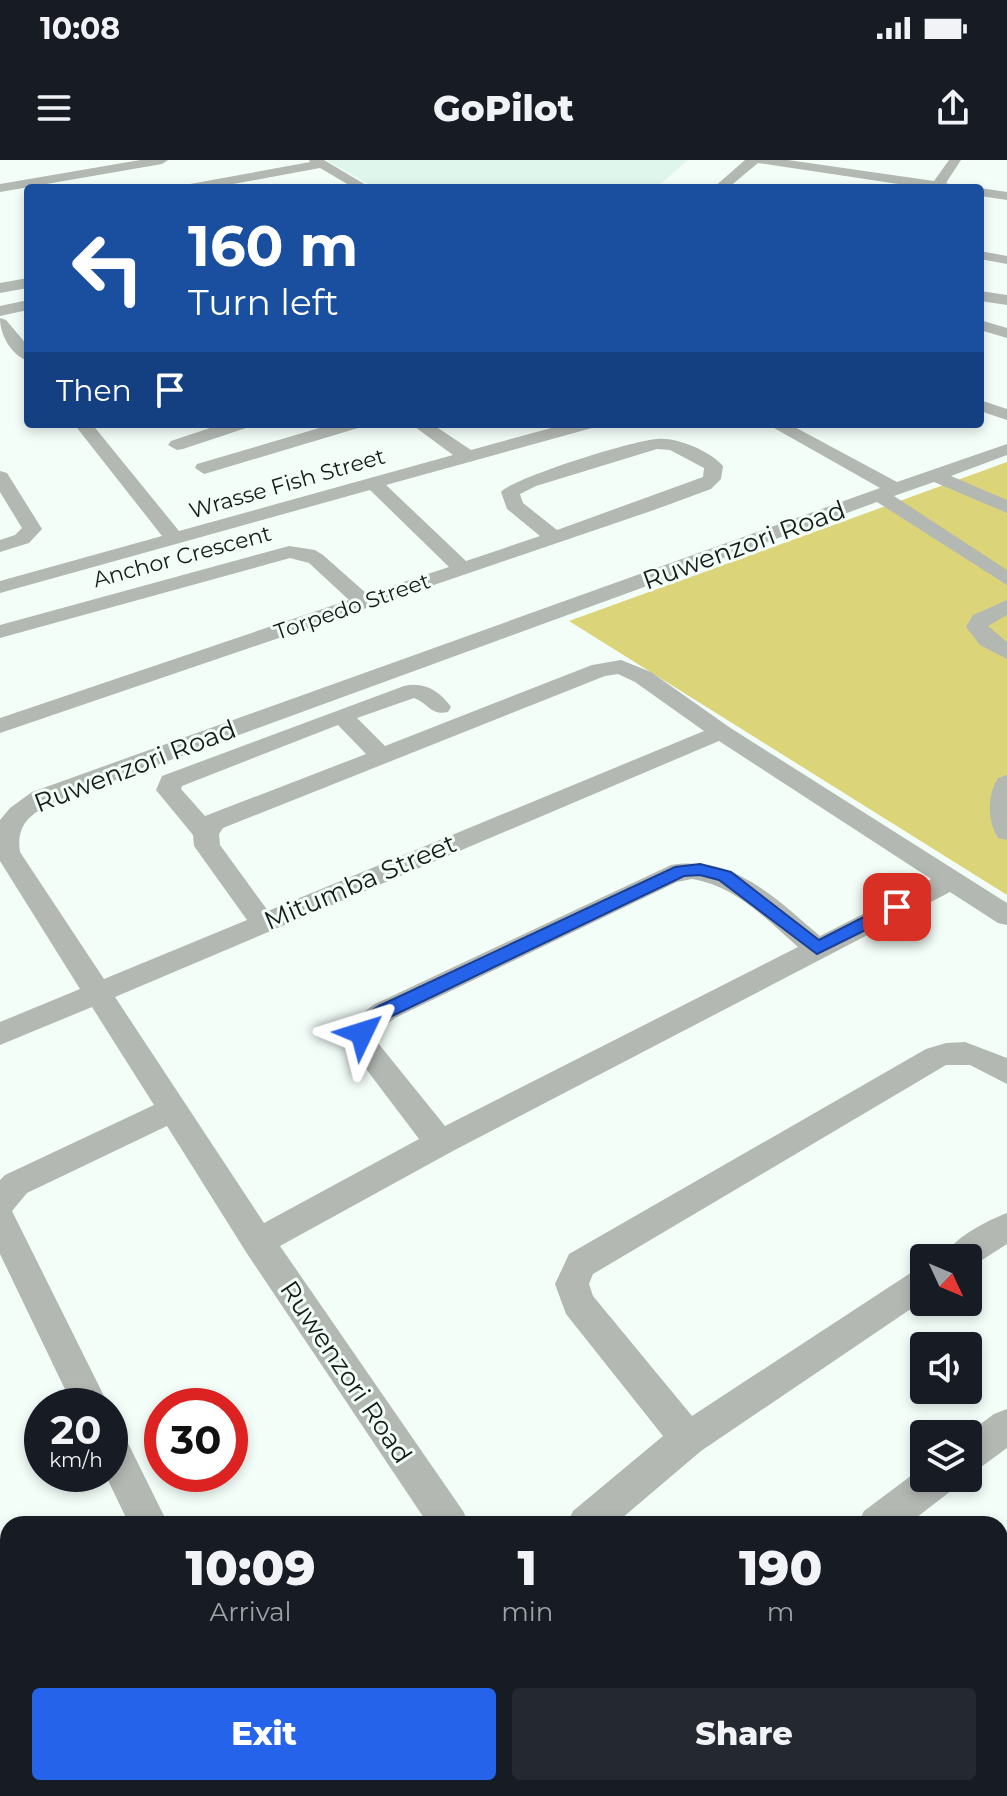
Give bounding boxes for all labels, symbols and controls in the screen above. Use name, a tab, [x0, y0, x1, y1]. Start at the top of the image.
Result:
text: 10:08	[40, 10, 120, 47]
icon: menu	[32, 86, 76, 130]
text: GoPilot	[433, 86, 574, 130]
icon: share	[931, 86, 975, 130]
text: 160 m	[188, 212, 358, 280]
icon: left	[56, 216, 160, 320]
text: Turn left	[188, 280, 339, 324]
icon: arrive	[148, 368, 192, 412]
text: Then	[56, 372, 132, 409]
street label: Wrasse Fish Street	[186, 443, 388, 524]
street label: Ruwenzori Road	[638, 493, 850, 597]
street label: Anchor Crescent	[90, 520, 274, 593]
street label: Torpedo Street	[271, 567, 434, 646]
street label: Ruwenzori Road	[30, 713, 240, 819]
street label: Mitumba Street	[259, 827, 461, 937]
pin	[863, 873, 931, 941]
icon: arrive	[875, 885, 919, 929]
position arrow	[320, 991, 404, 1075]
north arrow	[910, 1244, 982, 1316]
map controls	[910, 1244, 982, 1492]
street label: Ruwenzori Road	[273, 1275, 419, 1469]
button: sound	[910, 1332, 982, 1404]
speed limit sign: 30	[144, 1388, 248, 1492]
text: 20	[51, 1405, 101, 1454]
button: layers	[910, 1420, 982, 1492]
text: km/h	[49, 1448, 103, 1472]
text: 10:09	[186, 1539, 316, 1597]
text: 1	[517, 1539, 537, 1597]
text: 190	[739, 1539, 822, 1597]
text: Arrival	[210, 1596, 292, 1628]
text: min	[501, 1596, 553, 1628]
text: m	[767, 1596, 794, 1628]
button: Exit	[32, 1688, 496, 1780]
button: Share	[512, 1688, 976, 1780]

